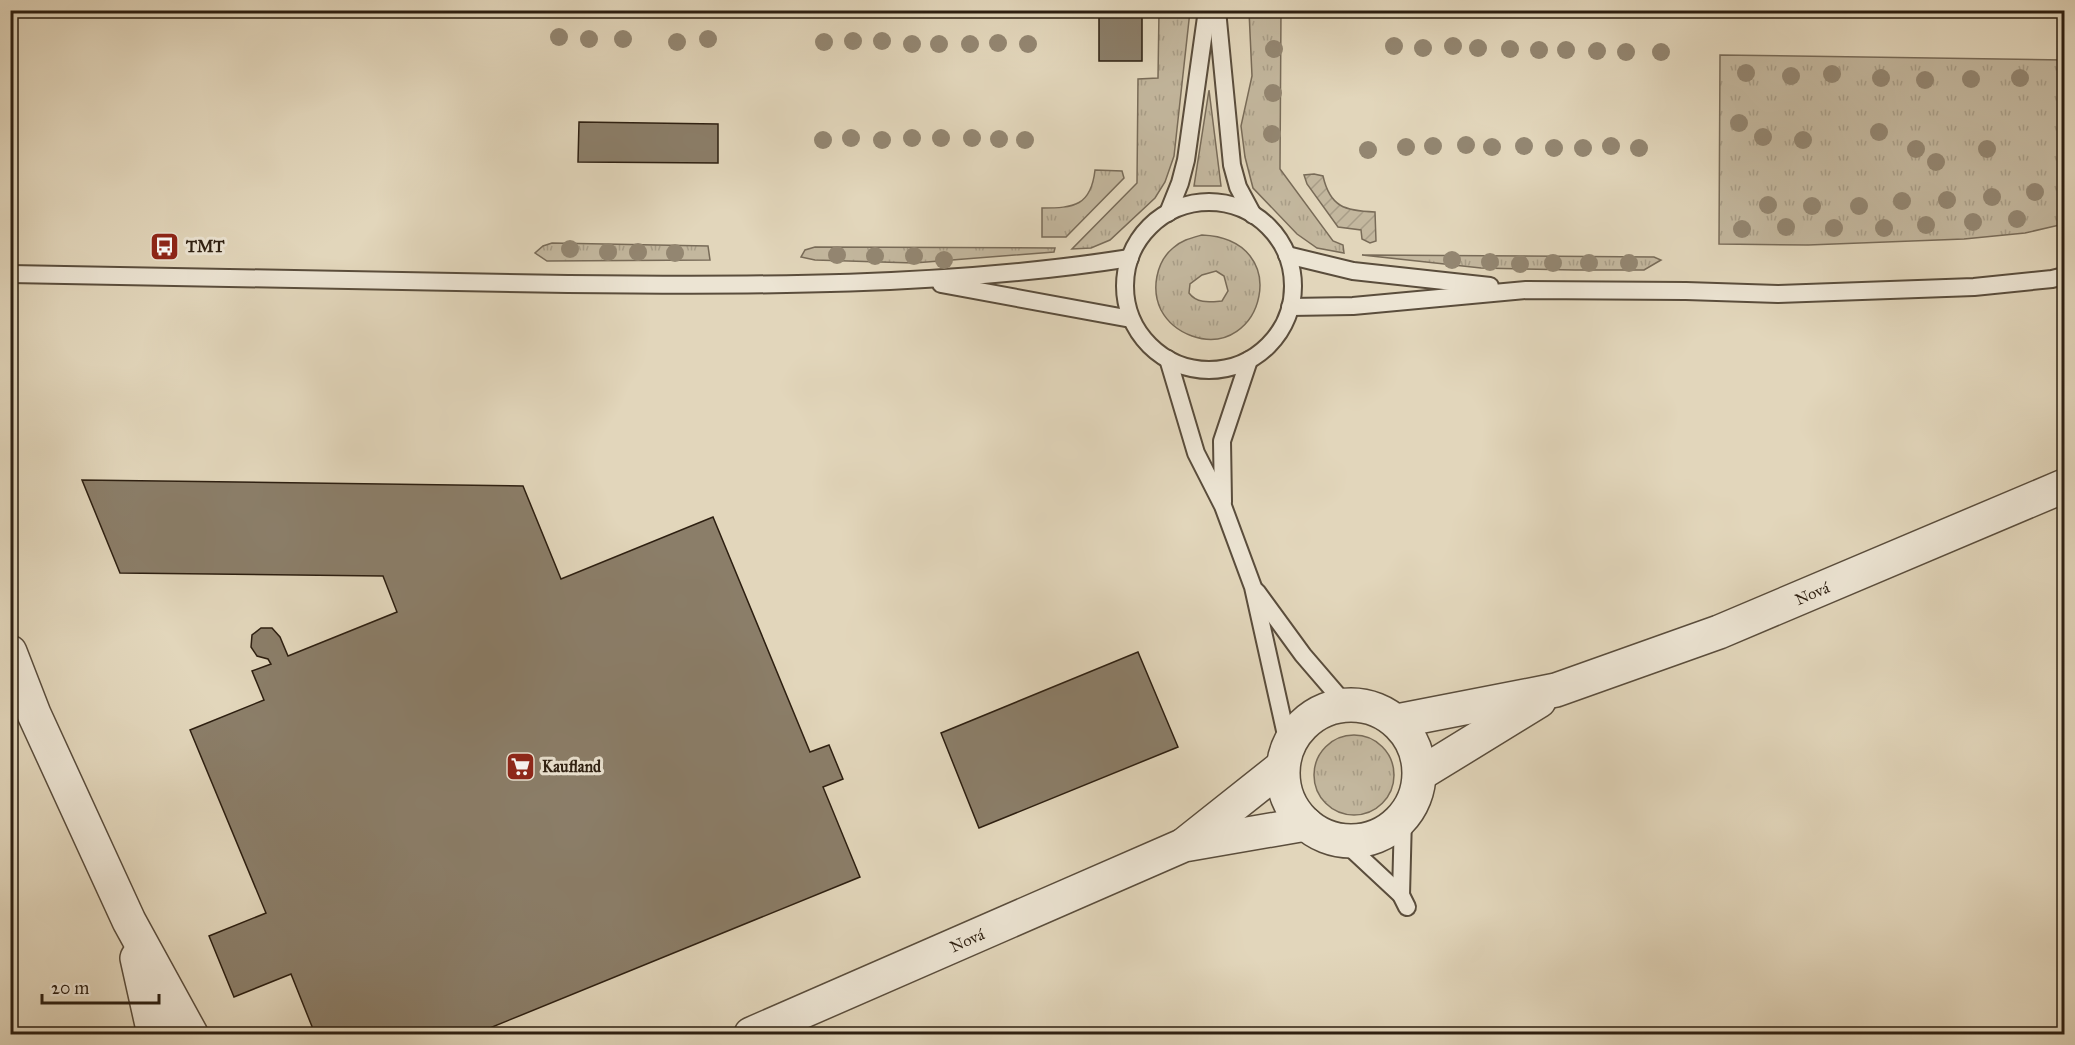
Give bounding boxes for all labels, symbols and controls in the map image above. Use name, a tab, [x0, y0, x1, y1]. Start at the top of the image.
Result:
bus stop icon: TMT	[149, 230, 181, 262]
place label: TMT	[185, 237, 224, 256]
street label: Nová	[1792, 578, 1833, 609]
supermarket icon: Kaufland	[505, 750, 537, 782]
place label: Kaufland	[542, 757, 602, 776]
street label: Nová	[947, 924, 988, 956]
scale bar	[42, 967, 159, 1005]
text: 20 m	[51, 977, 89, 999]

